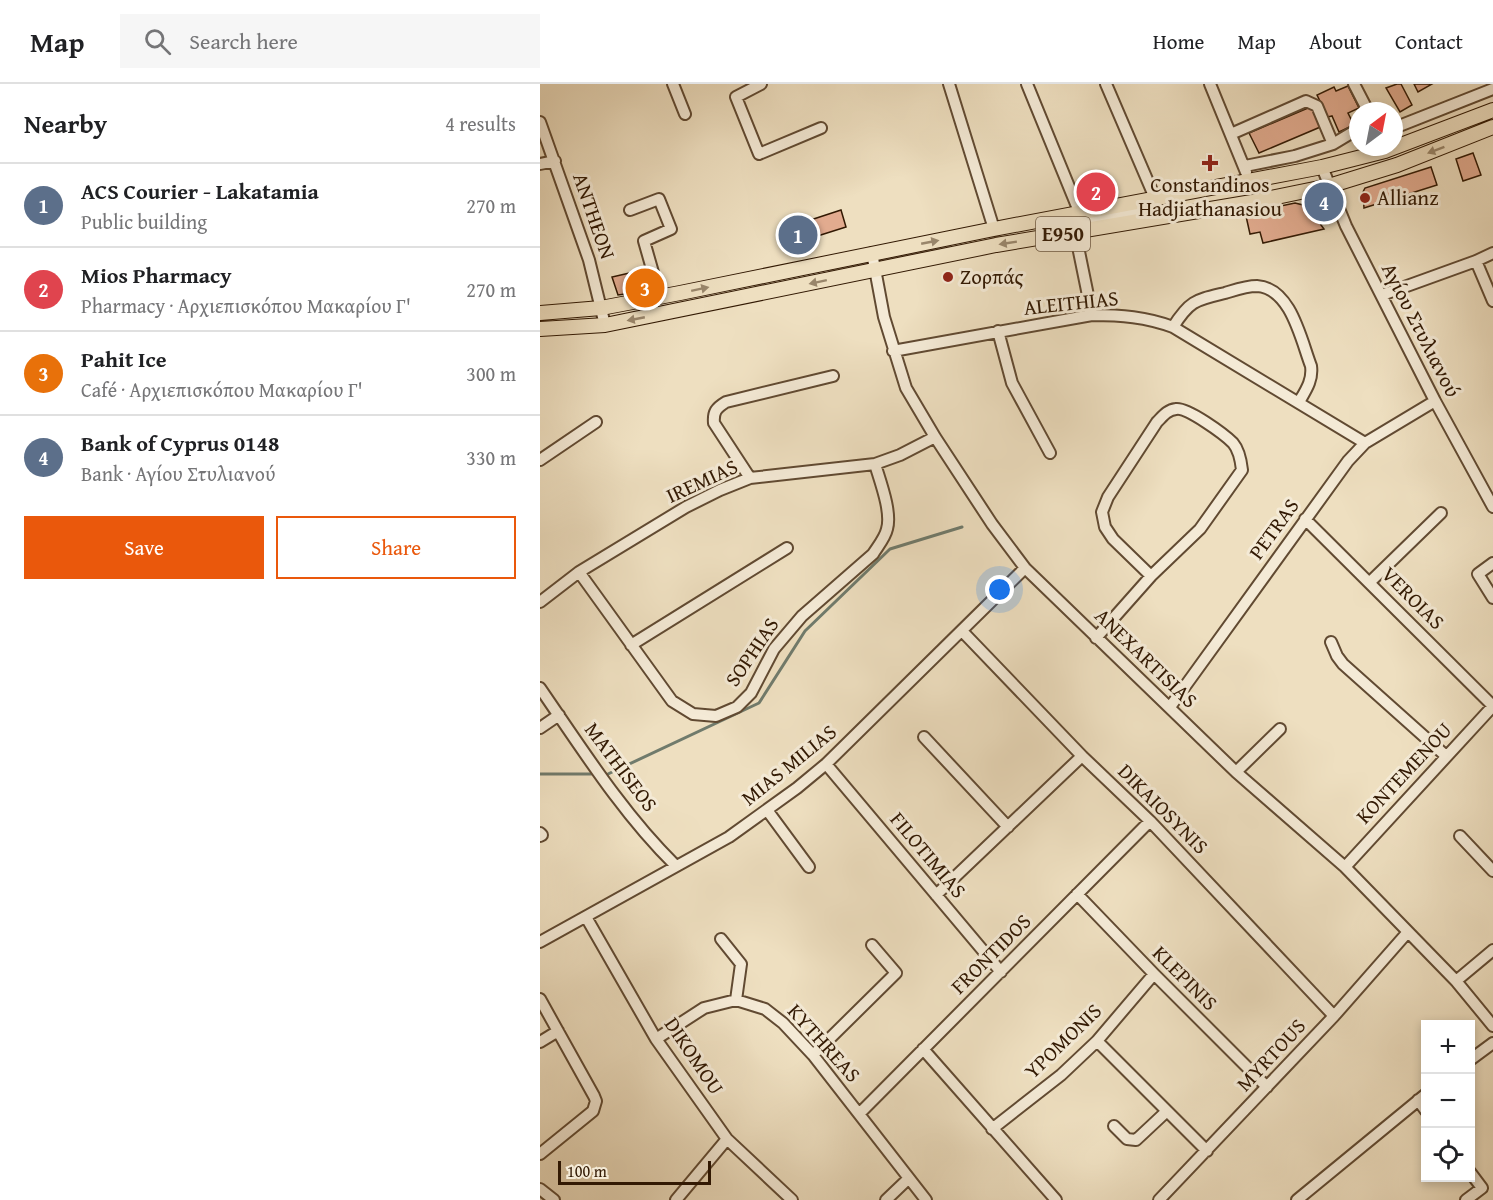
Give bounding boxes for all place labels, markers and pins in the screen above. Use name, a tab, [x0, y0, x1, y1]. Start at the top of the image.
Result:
marker: Constandinos Hadjiathanasiou	[1203, 156, 1217, 170]
place label: Constandinos Hadjiathanasiou	[1138, 169, 1282, 224]
pin: 2	[1076, 170, 1116, 214]
pin: 4	[1304, 180, 1344, 224]
place label: Allianz	[1377, 182, 1438, 213]
marker: Allianz	[1358, 191, 1372, 205]
pin: 1	[778, 212, 818, 258]
place label: Ζορπάς	[960, 261, 1024, 292]
pin: 3	[626, 266, 664, 310]
marker: Ζορπάς	[941, 270, 955, 284]

